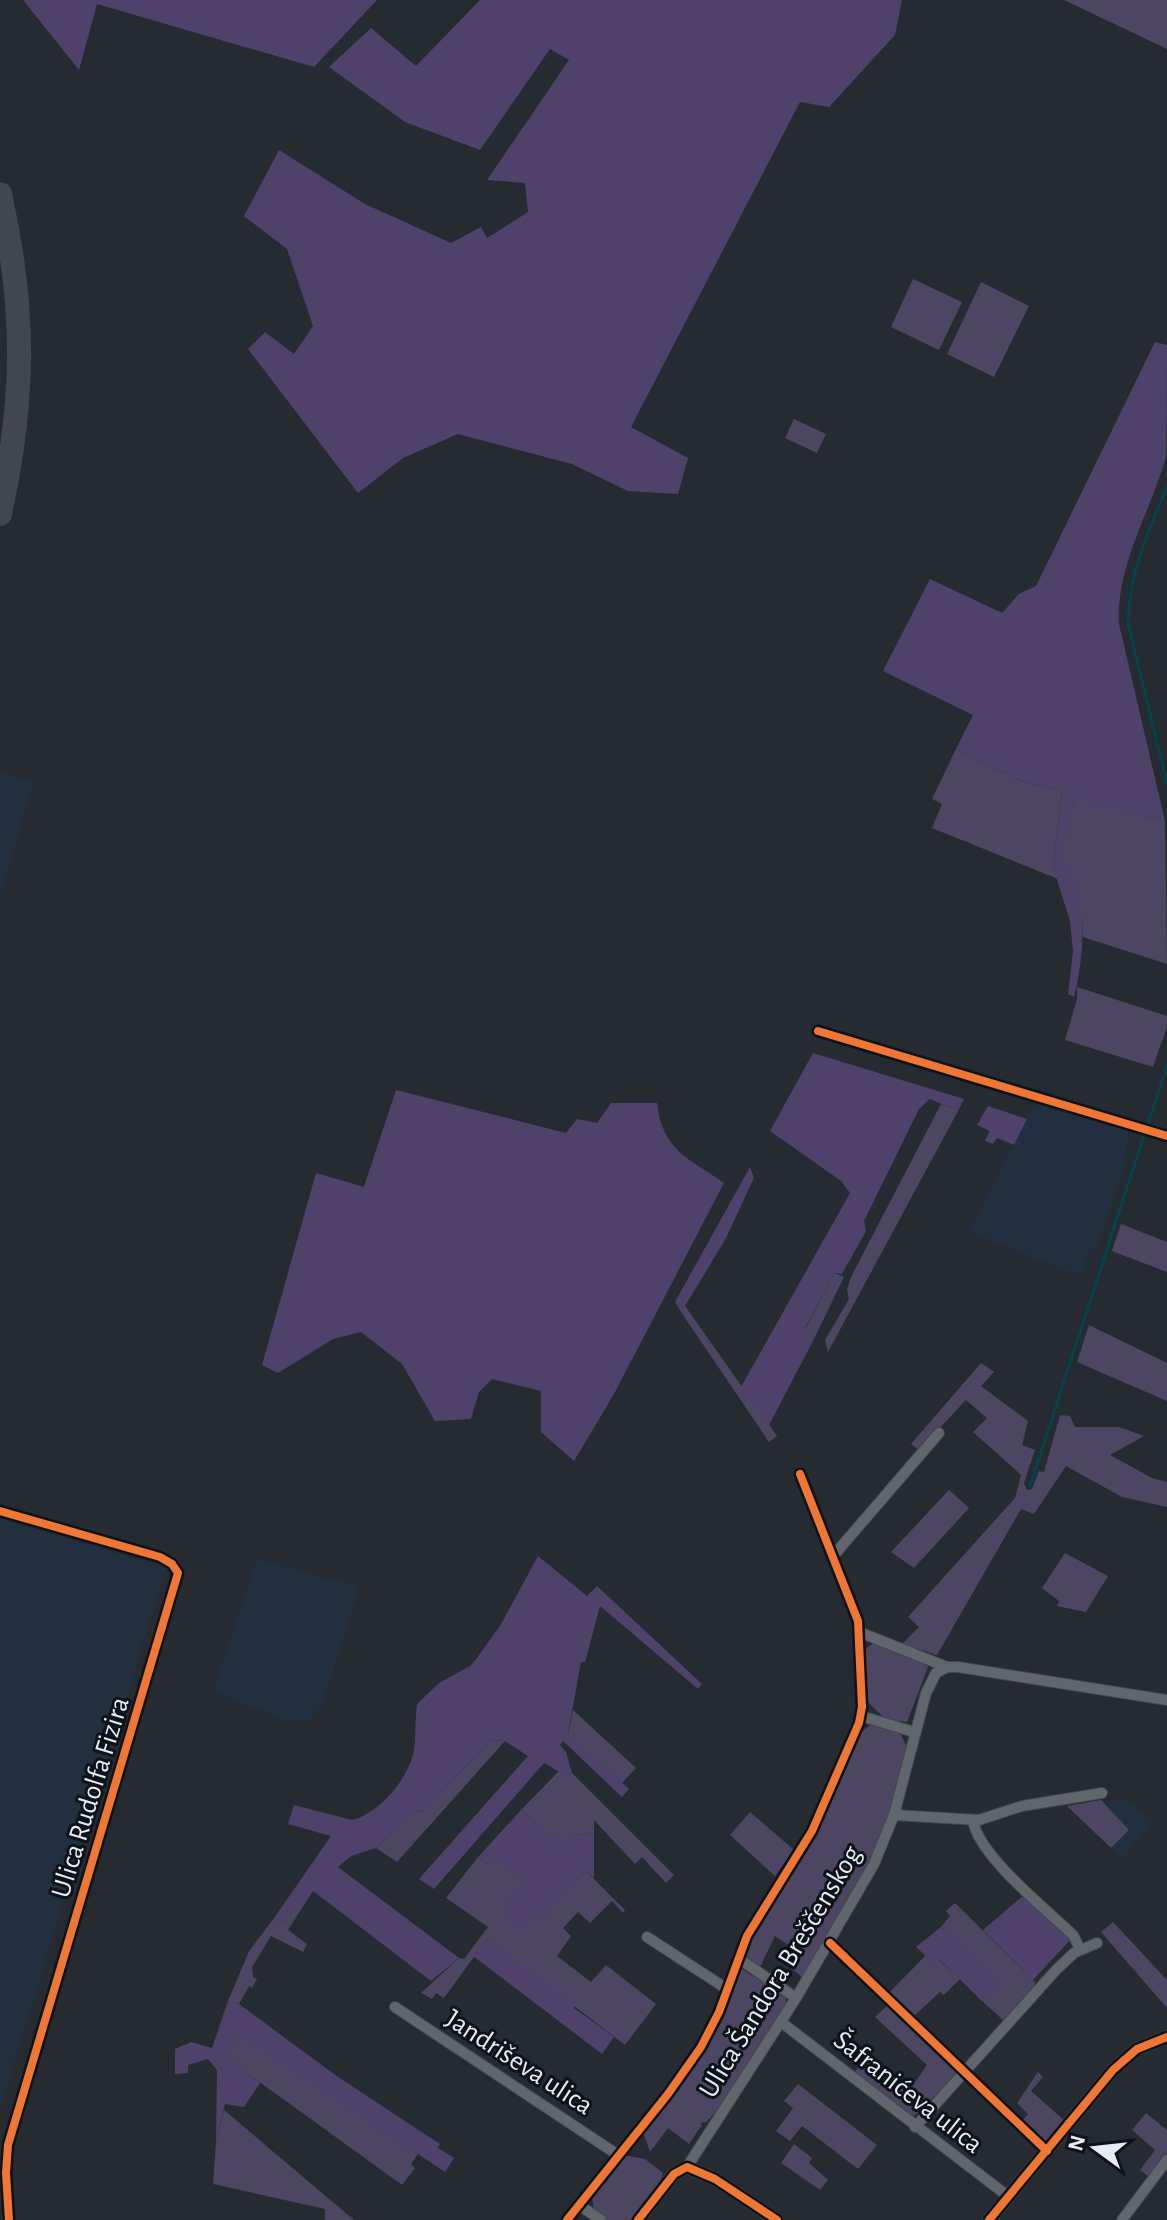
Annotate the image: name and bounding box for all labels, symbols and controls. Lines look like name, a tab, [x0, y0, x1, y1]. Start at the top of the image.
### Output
street label: Ulica Rudolfa Fizira	[47, 1694, 135, 1901]
street label: Ulica Šandora Breščenskog	[693, 1840, 867, 2103]
street label: Jandriševa ulica	[440, 2005, 598, 2121]
street label: Šafranićeva ulica	[828, 2024, 989, 2159]
north arrow	[1055, 2108, 1135, 2188]
text: N	[1064, 2133, 1089, 2153]

